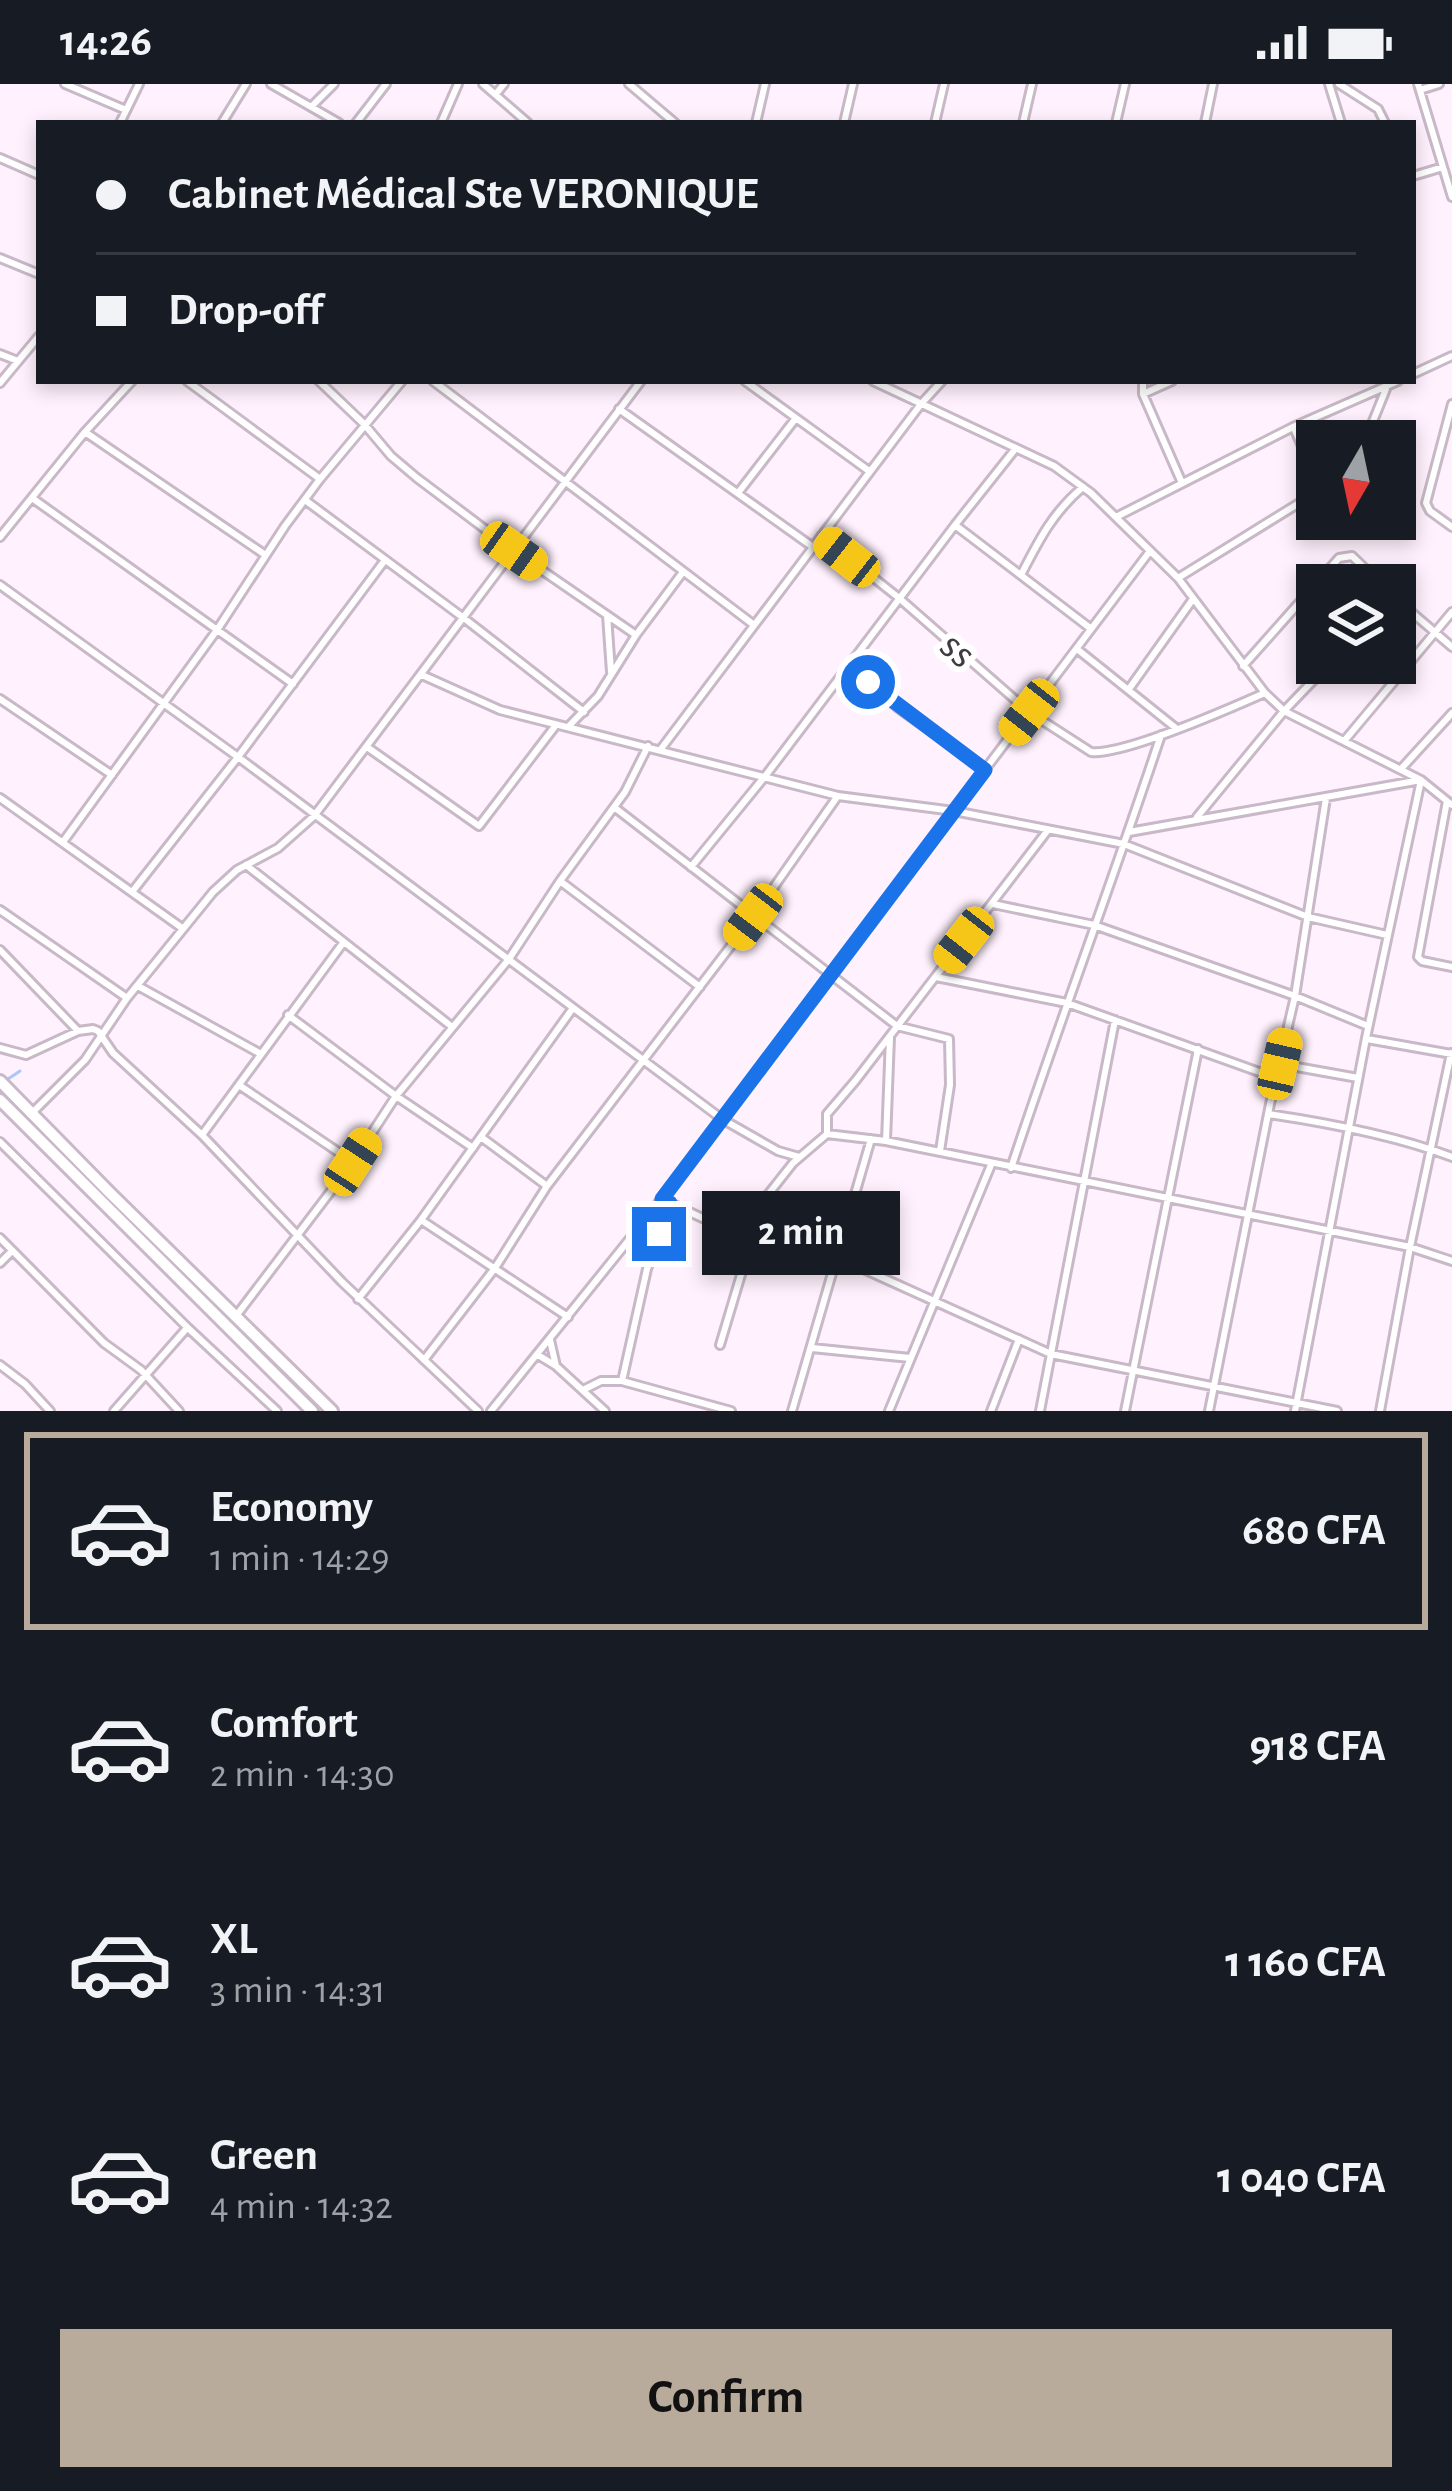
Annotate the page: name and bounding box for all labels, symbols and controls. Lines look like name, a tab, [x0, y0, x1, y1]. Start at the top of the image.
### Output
text: 14:26	[60, 19, 152, 64]
text: Cabinet Médical Ste VERONIQUE	[168, 172, 758, 217]
text: Drop-off	[168, 288, 323, 333]
north arrow	[1296, 420, 1416, 540]
map controls	[1296, 420, 1416, 684]
car	[474, 516, 554, 586]
car	[808, 521, 886, 593]
button: layers	[1296, 564, 1416, 684]
street label: ss	[932, 624, 984, 676]
route start	[841, 655, 895, 709]
car	[993, 673, 1065, 751]
car	[717, 877, 789, 957]
car	[928, 901, 1000, 979]
car	[1254, 1025, 1306, 1103]
car	[318, 1122, 388, 1202]
callout: 2 min	[701, 1192, 899, 1276]
route end	[632, 1207, 686, 1261]
text: 2 min	[758, 1213, 844, 1252]
icon: car	[66, 1477, 174, 1585]
text: Economy	[210, 1485, 373, 1530]
text: 680 CFA	[1242, 1508, 1386, 1553]
text: 1 min · 14:29	[210, 1539, 390, 1578]
icon: car	[66, 1693, 174, 1801]
text: Comfort	[210, 1701, 358, 1746]
text: 918 CFA	[1249, 1724, 1386, 1769]
text: 2 min · 14:30	[210, 1755, 395, 1794]
icon: car	[66, 1909, 174, 2017]
text: XL	[210, 1917, 258, 1962]
text: 1 160 CFA	[1225, 1940, 1386, 1985]
text: 3 min · 14:31	[210, 1971, 386, 2010]
icon: car	[66, 2125, 174, 2233]
text: Green	[210, 2133, 318, 2178]
text: 1 040 CFA	[1217, 2156, 1386, 2201]
text: 4 min · 14:32	[210, 2187, 393, 2226]
button: Confirm	[60, 2329, 1392, 2467]

